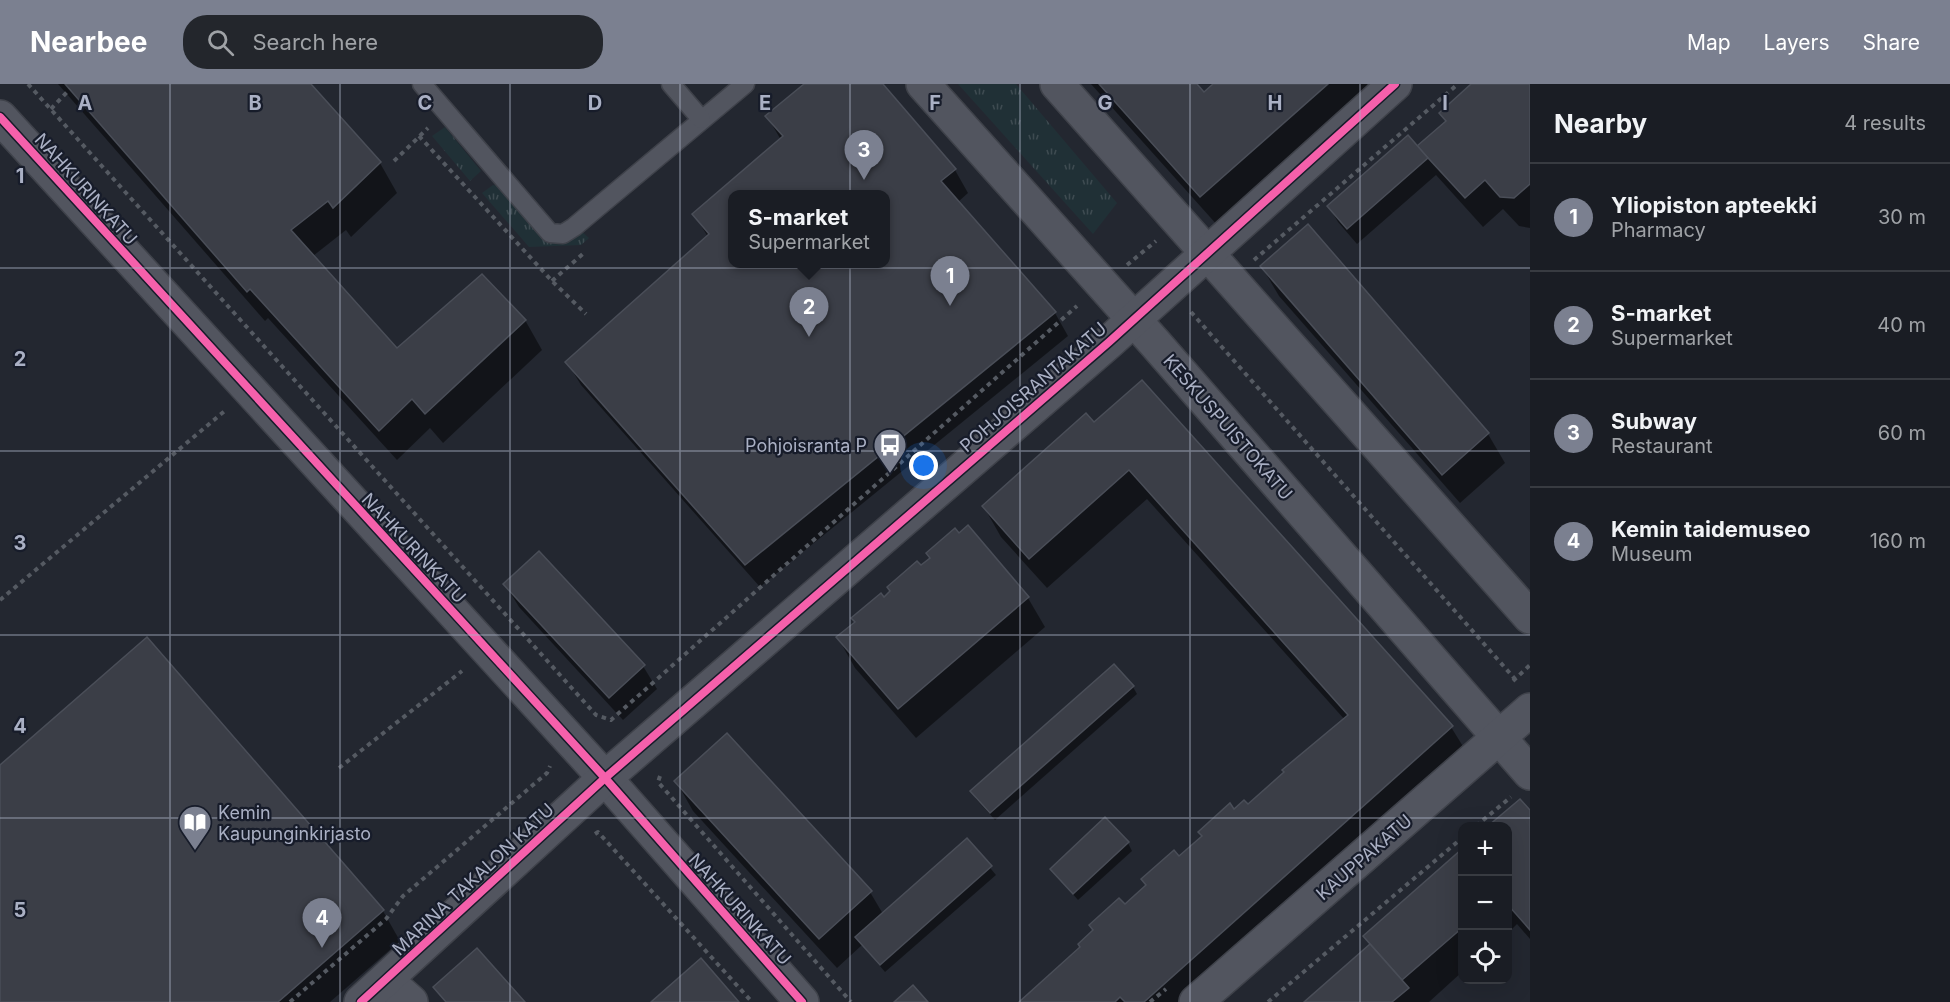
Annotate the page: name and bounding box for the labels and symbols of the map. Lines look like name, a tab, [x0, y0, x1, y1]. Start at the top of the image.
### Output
text: A	[78, 91, 93, 115]
text: B	[248, 91, 262, 115]
text: C	[418, 91, 432, 115]
text: D	[588, 91, 602, 115]
text: E	[759, 91, 771, 115]
text: F	[929, 91, 941, 115]
text: G	[1097, 91, 1113, 115]
text: H	[1268, 91, 1282, 115]
text: I	[1442, 91, 1448, 115]
street label: NAHKURINKATU	[30, 129, 142, 249]
pin: 3	[844, 130, 884, 180]
text: 1	[16, 164, 24, 188]
pin: 1	[930, 256, 970, 306]
pin: 2	[790, 288, 828, 337]
street label: POHJOISRANTAKATU	[955, 318, 1111, 456]
text: 2	[14, 347, 26, 371]
street label: KESKUSPUISTOKATU	[1159, 350, 1297, 504]
bus stop icon: Pohjoisranta P	[872, 427, 908, 474]
place label: Pohjoisranta P	[745, 435, 867, 456]
your location	[909, 451, 938, 480]
street label: NAHKURINKATU	[358, 489, 470, 607]
text: 3	[14, 531, 26, 555]
text: 4	[13, 714, 27, 738]
street label: MARINA TAKALON KATU	[388, 799, 558, 959]
place label: Kemin Kaupunginkirjasto	[218, 802, 371, 844]
library icon: Kemin Kaupunginkirjasto	[177, 804, 213, 851]
street label: KAUPPAKATU	[1312, 810, 1416, 904]
street label: NAHKURINKATU	[684, 849, 796, 969]
text: 5	[14, 898, 26, 922]
pin: 4	[302, 898, 342, 948]

